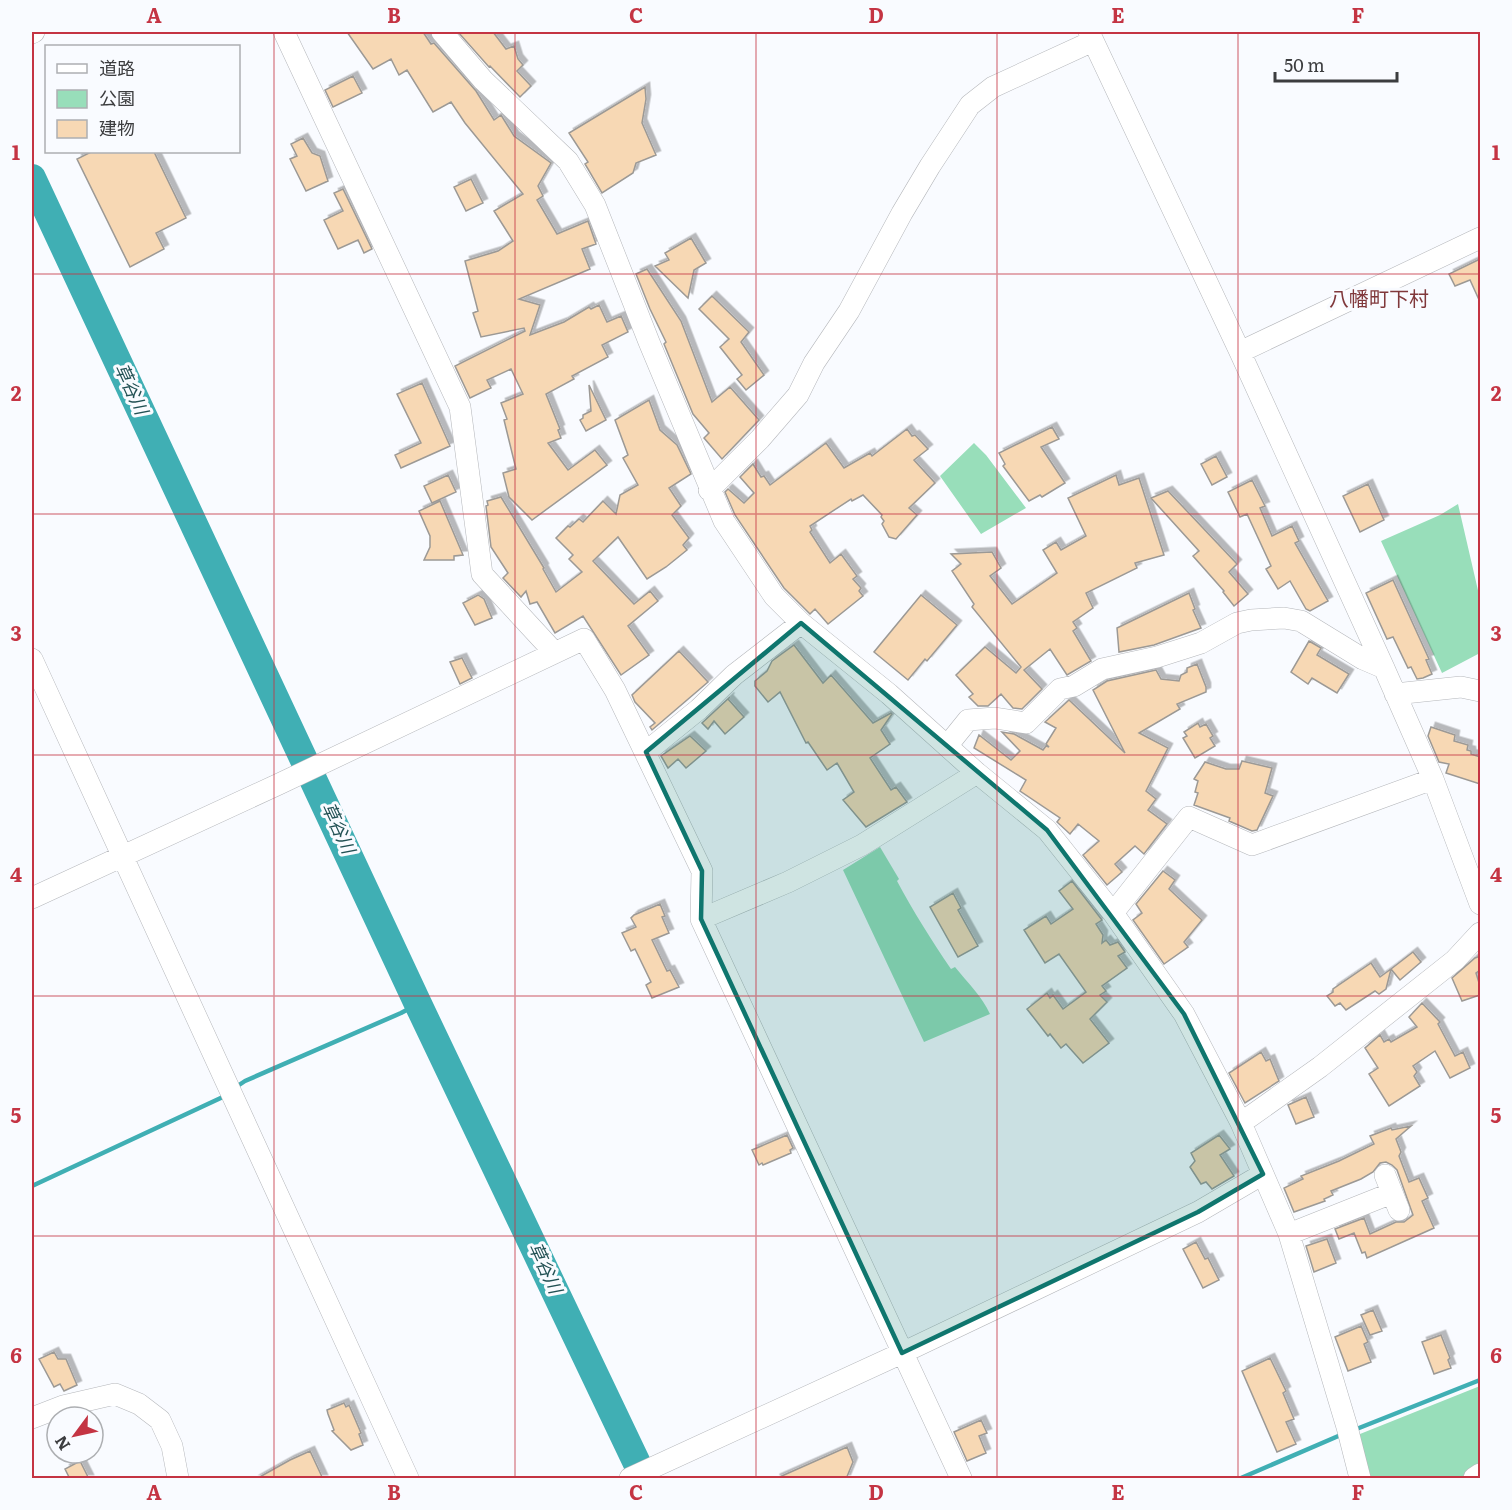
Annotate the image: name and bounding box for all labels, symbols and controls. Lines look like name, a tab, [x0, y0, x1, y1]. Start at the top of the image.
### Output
text: A	[146, 0, 162, 29]
text: B	[387, 0, 401, 29]
text: C	[629, 0, 643, 29]
text: D	[868, 0, 884, 29]
text: E	[1111, 0, 1125, 29]
text: F	[1352, 0, 1365, 29]
legend	[45, 45, 240, 153]
scale bar	[1275, 45, 1396, 83]
text: 50 m	[1284, 51, 1325, 78]
text: 道路	[99, 54, 135, 81]
text: 公園	[99, 84, 135, 111]
text: 建物	[99, 114, 135, 141]
text: 1	[12, 136, 20, 166]
text: 1	[1492, 136, 1500, 166]
district label: 八幡町下村	[1329, 282, 1429, 312]
water label: 草谷川	[109, 358, 157, 420]
text: 2	[11, 377, 22, 407]
text: 2	[1491, 377, 1502, 407]
text: 3	[10, 617, 22, 647]
text: 3	[1490, 617, 1502, 647]
water label: 草谷川	[316, 797, 364, 859]
text: 4	[10, 858, 22, 888]
text: 4	[1490, 858, 1502, 888]
text: 5	[11, 1099, 22, 1129]
text: 5	[1491, 1099, 1502, 1129]
water label: 草谷川	[523, 1237, 571, 1299]
text: 6	[10, 1339, 22, 1369]
text: 6	[1490, 1339, 1502, 1369]
north arrow	[45, 1405, 105, 1465]
text: N	[48, 1432, 75, 1456]
text: A	[146, 1476, 162, 1506]
text: B	[387, 1476, 401, 1506]
text: C	[629, 1476, 643, 1506]
text: D	[868, 1476, 884, 1506]
text: E	[1111, 1476, 1125, 1506]
text: F	[1352, 1476, 1365, 1506]

